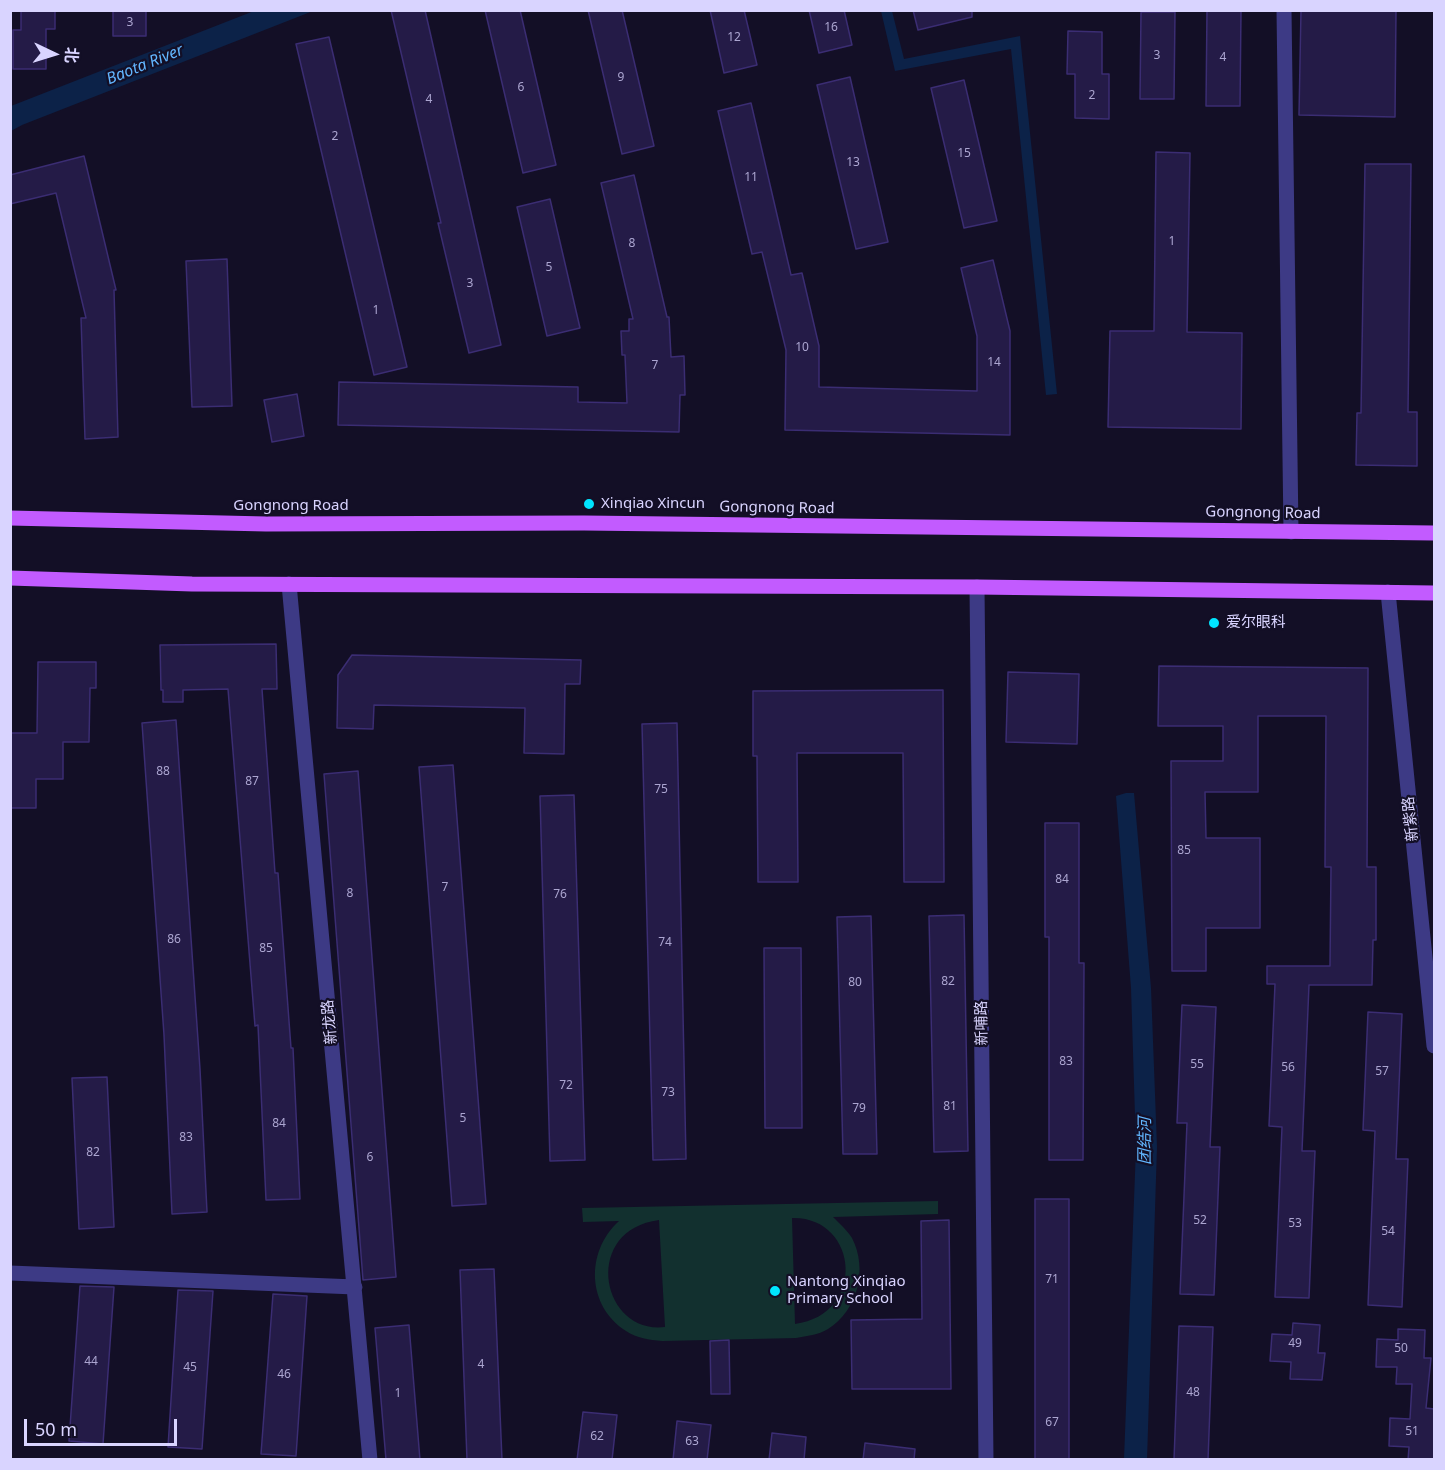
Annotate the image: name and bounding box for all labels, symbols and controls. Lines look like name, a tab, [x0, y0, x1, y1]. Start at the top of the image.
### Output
house number: 3	[127, 16, 133, 30]
house number: 16	[824, 21, 838, 35]
north arrow	[24, 24, 84, 84]
house number: 12	[727, 31, 741, 45]
water label: Baota River	[104, 41, 186, 89]
text: 北	[60, 46, 83, 64]
house number: 3	[1154, 49, 1160, 63]
house number: 4	[1220, 51, 1226, 65]
house number: 9	[618, 71, 624, 85]
house number: 6	[518, 81, 524, 95]
house number: 2	[1089, 89, 1095, 103]
house number: 4	[426, 93, 432, 107]
house number: 2	[332, 130, 338, 144]
house number: 15	[957, 147, 971, 161]
house number: 13	[846, 156, 860, 170]
house number: 11	[744, 171, 758, 185]
house number: 1	[1169, 235, 1175, 249]
house number: 8	[629, 237, 635, 251]
house number: 5	[546, 261, 552, 275]
house number: 3	[467, 277, 473, 291]
house number: 1	[373, 304, 379, 318]
house number: 10	[795, 341, 809, 355]
house number: 14	[987, 356, 1001, 370]
house number: 7	[652, 359, 658, 373]
place label: Xinqiao Xincun	[601, 495, 705, 513]
street label: Gongnong Road	[233, 497, 349, 515]
marker: Xinqiao Xincun	[582, 497, 596, 511]
street label: Gongnong Road	[719, 498, 835, 518]
street label: Gongnong Road	[1205, 503, 1321, 523]
place label: 爱尔眼科	[1226, 614, 1286, 632]
marker: 爱尔眼科	[1207, 616, 1221, 630]
house number: 88	[156, 765, 170, 779]
house number: 87	[245, 775, 259, 789]
house number: 75	[654, 783, 668, 797]
street label: 新紫路	[1400, 796, 1422, 842]
house number: 85	[1177, 844, 1191, 858]
house number: 84	[1055, 873, 1069, 887]
house number: 7	[442, 881, 448, 895]
house number: 8	[347, 887, 353, 901]
house number: 76	[553, 888, 567, 902]
house number: 86	[167, 933, 181, 947]
house number: 74	[658, 936, 672, 950]
house number: 85	[259, 942, 273, 956]
house number: 82	[941, 975, 955, 989]
house number: 80	[848, 976, 862, 990]
street label: 新龙路	[319, 999, 341, 1045]
street label: 新哺路	[973, 1000, 991, 1046]
house number: 83	[1059, 1055, 1073, 1069]
house number: 55	[1190, 1058, 1204, 1072]
house number: 56	[1281, 1061, 1295, 1075]
house number: 57	[1375, 1065, 1389, 1079]
house number: 72	[559, 1079, 573, 1093]
house number: 73	[661, 1086, 675, 1100]
house number: 81	[943, 1100, 957, 1114]
house number: 79	[852, 1102, 866, 1116]
house number: 5	[460, 1112, 466, 1126]
house number: 84	[272, 1117, 286, 1131]
water label: 团结河	[1135, 1117, 1155, 1165]
house number: 83	[179, 1131, 193, 1145]
house number: 82	[86, 1146, 100, 1160]
house number: 6	[367, 1151, 373, 1165]
house number: 52	[1193, 1214, 1207, 1228]
house number: 53	[1288, 1217, 1302, 1231]
house number: 54	[1381, 1225, 1395, 1239]
place label: Nantong Xinqiao Primary School	[787, 1273, 905, 1308]
house number: 71	[1045, 1273, 1059, 1287]
marker: Nantong Xinqiao Primary School	[768, 1284, 782, 1298]
house number: 49	[1288, 1337, 1302, 1351]
house number: 50	[1394, 1342, 1408, 1356]
house number: 44	[84, 1355, 98, 1369]
house number: 4	[478, 1358, 484, 1372]
house number: 45	[183, 1361, 197, 1375]
house number: 46	[277, 1368, 291, 1382]
house number: 48	[1186, 1386, 1200, 1400]
house number: 1	[395, 1387, 401, 1401]
scale bar	[27, 1407, 180, 1445]
house number: 67	[1045, 1416, 1059, 1430]
text: 50 m	[35, 1417, 77, 1441]
house number: 51	[1405, 1425, 1419, 1439]
house number: 62	[590, 1430, 604, 1444]
house number: 63	[685, 1435, 699, 1449]

